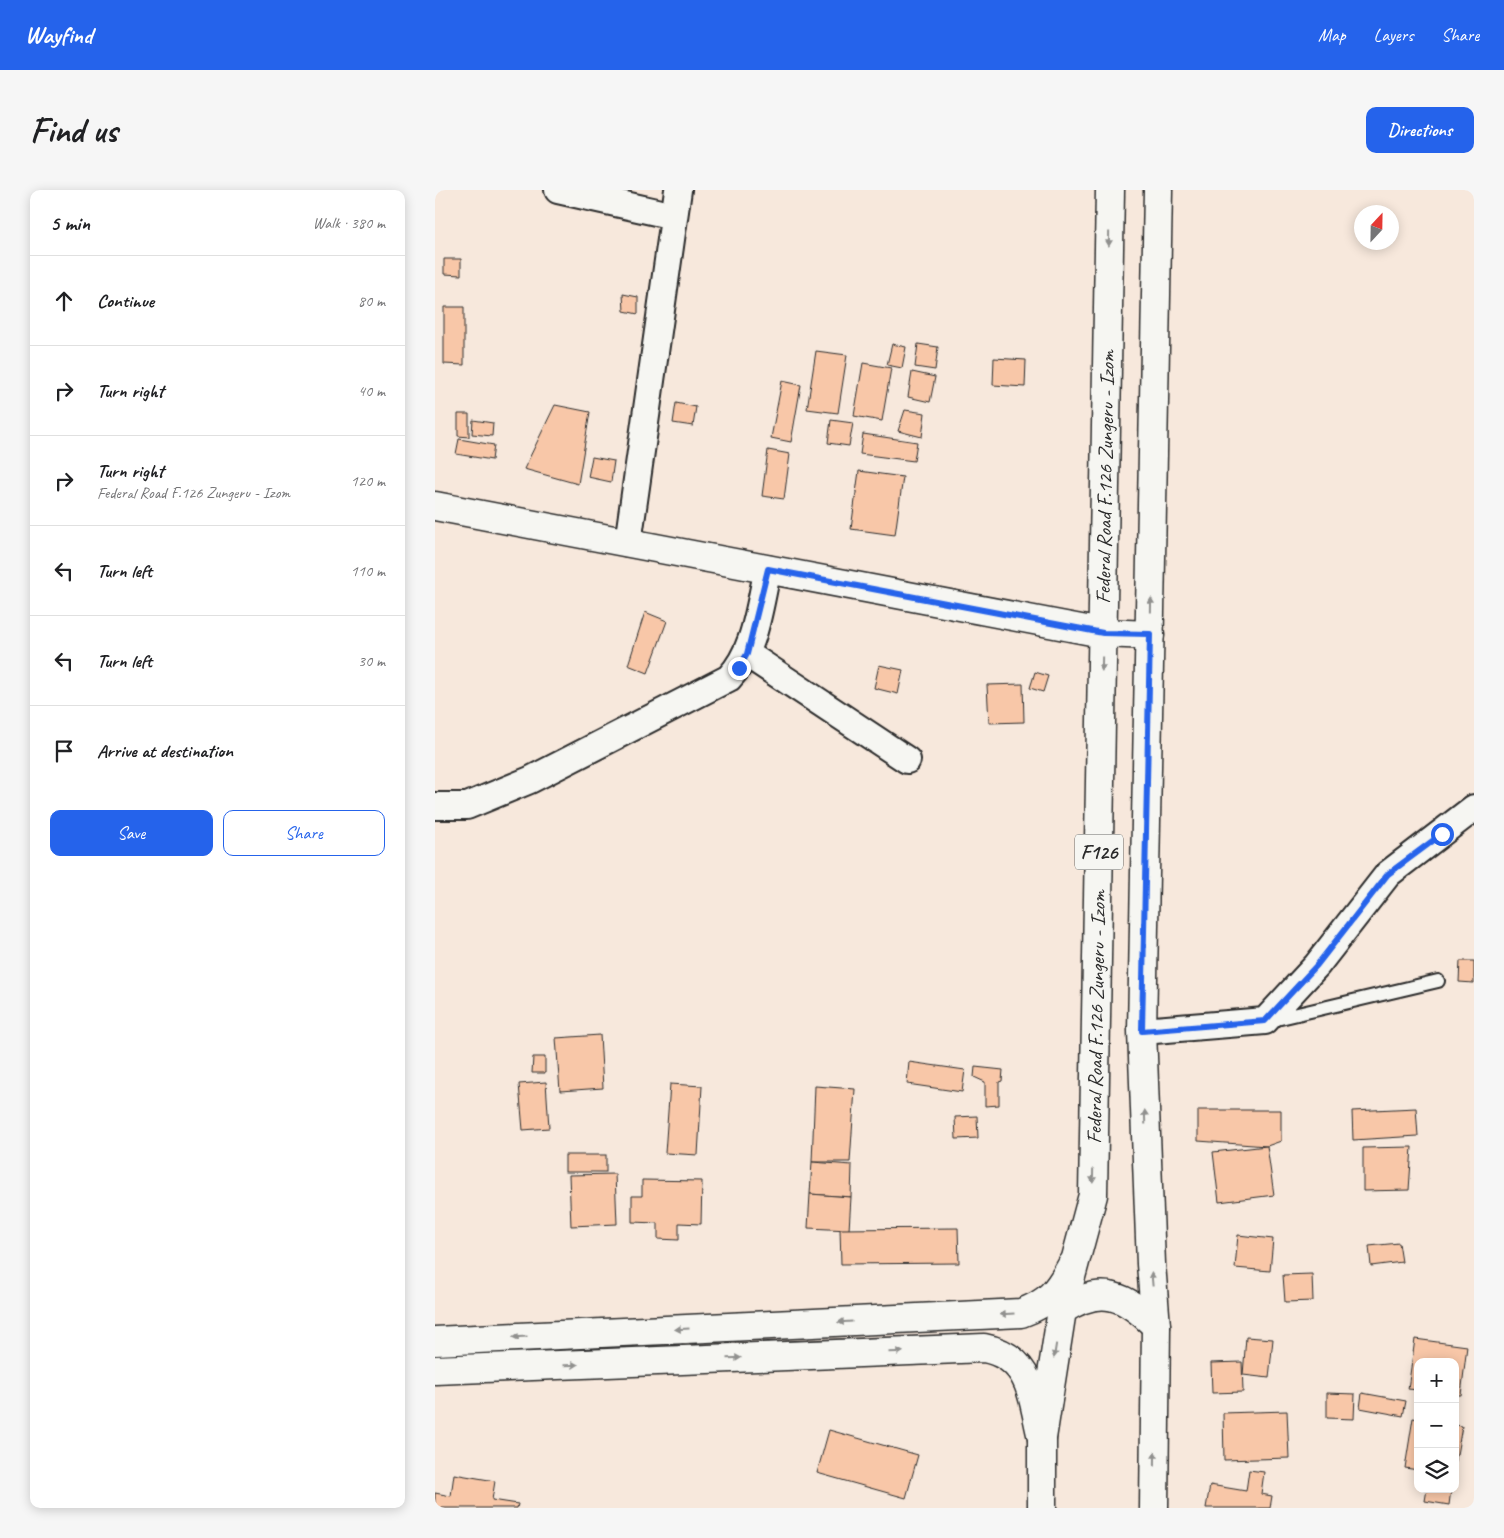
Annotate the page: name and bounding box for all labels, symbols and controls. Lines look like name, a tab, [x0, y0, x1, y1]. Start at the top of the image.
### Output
text: Wayfind	[25, 20, 92, 50]
text: Map	[1318, 24, 1346, 46]
text: Layers	[1374, 24, 1413, 46]
text: Share	[1441, 24, 1479, 46]
button: Directions	[1366, 107, 1474, 153]
text: Find us	[30, 108, 117, 153]
north arrow	[1354, 205, 1399, 250]
text: 5 min	[50, 210, 90, 236]
text: Walk · 380 m	[313, 213, 385, 233]
one-way arrow	[1105, 231, 1113, 247]
icon: ahead	[50, 287, 78, 315]
text: Continue	[97, 289, 154, 313]
text: 80 m	[358, 291, 385, 311]
street label: Federal Road F.126 Zungeru - Izom	[1090, 349, 1120, 604]
icon: right	[50, 377, 78, 405]
text: Turn right	[97, 379, 164, 403]
text: 40 m	[358, 381, 385, 401]
text: Turn right	[97, 459, 164, 483]
icon: right	[50, 467, 78, 495]
text: 120 m	[351, 471, 385, 491]
text: Federal Road F.126 Zungeru - Izom	[97, 483, 290, 503]
icon: left	[50, 557, 78, 585]
text: Turn left	[97, 559, 152, 583]
text: 110 m	[351, 561, 385, 581]
one-way arrow	[1147, 597, 1155, 613]
icon: left	[50, 647, 78, 675]
text: Turn left	[97, 649, 152, 673]
text: 30 m	[358, 651, 385, 671]
one-way arrow	[1098, 656, 1106, 672]
route end	[728, 657, 751, 680]
icon: arrive	[50, 737, 78, 765]
text: Arrive at destination	[97, 739, 233, 763]
button: Save	[50, 810, 213, 856]
button: Share	[223, 810, 385, 856]
route start	[1431, 823, 1454, 846]
road number: F126	[1075, 834, 1123, 870]
street label: Federal Road F.126 Zungeru - Izom	[1081, 889, 1111, 1144]
one-way arrow	[1141, 1109, 1149, 1125]
one-way arrow	[1089, 1168, 1097, 1184]
one-way arrow	[1148, 1271, 1156, 1287]
one-way arrow	[999, 1310, 1015, 1318]
one-way arrow	[836, 1318, 852, 1326]
one-way arrow	[674, 1326, 690, 1334]
one-way arrow	[512, 1334, 528, 1342]
one-way arrow	[1051, 1344, 1059, 1360]
one-way arrow	[888, 1348, 904, 1356]
one-way arrow	[726, 1354, 742, 1362]
map controls	[1414, 1358, 1459, 1493]
button: +	[1414, 1358, 1459, 1403]
one-way arrow	[563, 1360, 579, 1368]
button: −	[1414, 1403, 1459, 1448]
button: layers	[1414, 1448, 1459, 1493]
one-way arrow	[1151, 1451, 1159, 1467]

